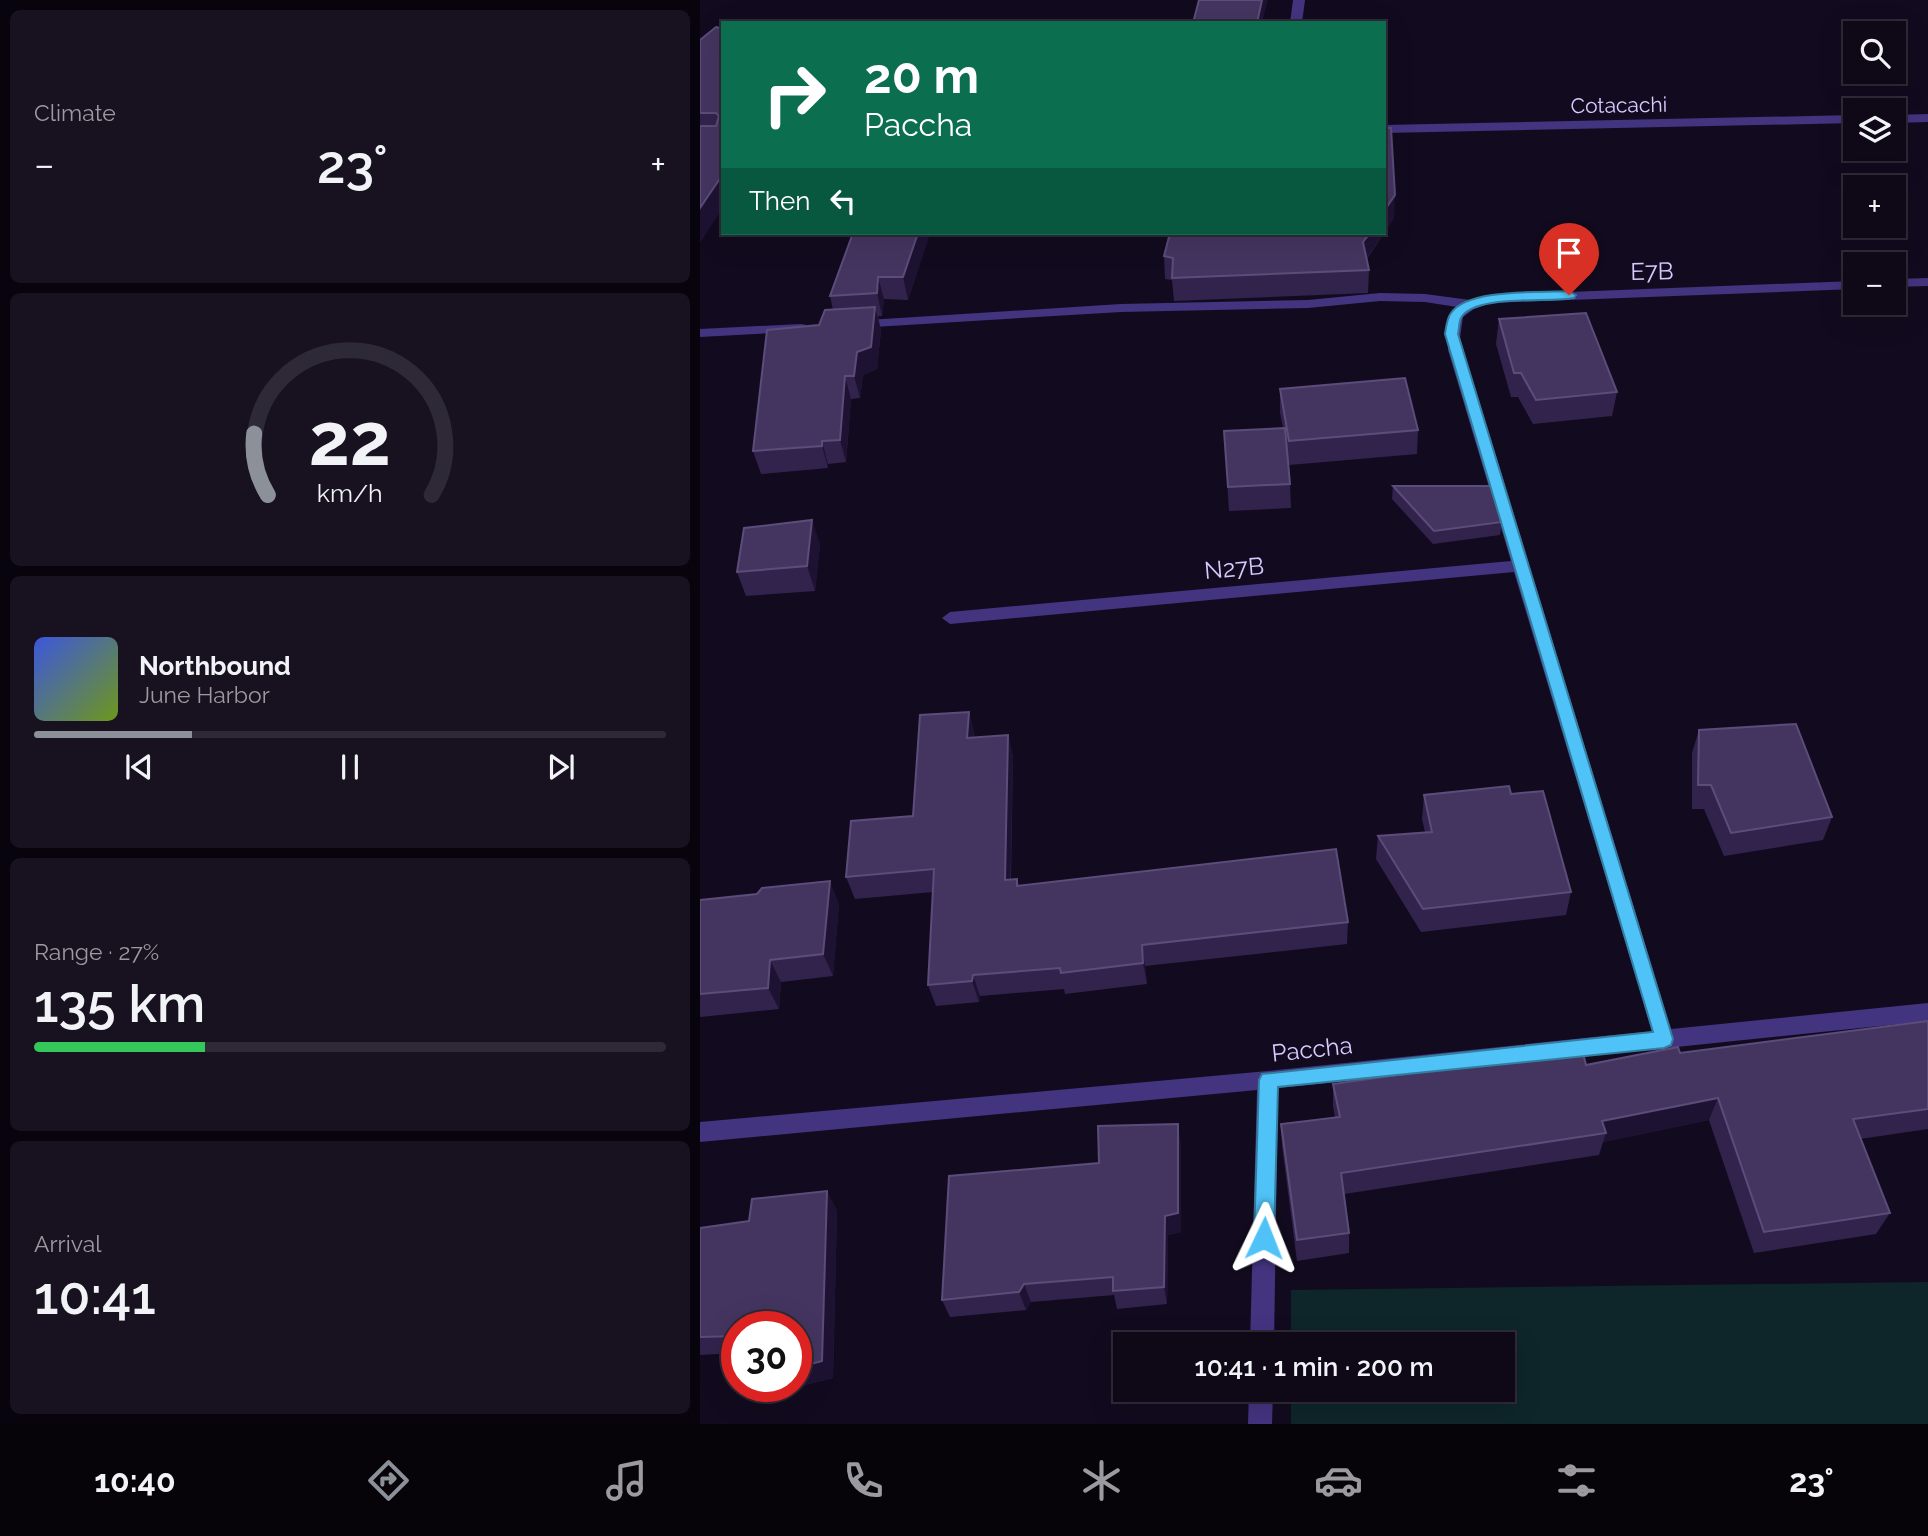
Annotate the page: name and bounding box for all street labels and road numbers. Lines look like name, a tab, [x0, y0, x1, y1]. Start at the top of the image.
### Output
street label: Cotacachi	[1571, 92, 1667, 118]
street label: E7B	[1630, 256, 1674, 286]
street label: N27B	[1203, 551, 1265, 585]
street label: Paccha	[1270, 1030, 1354, 1068]

